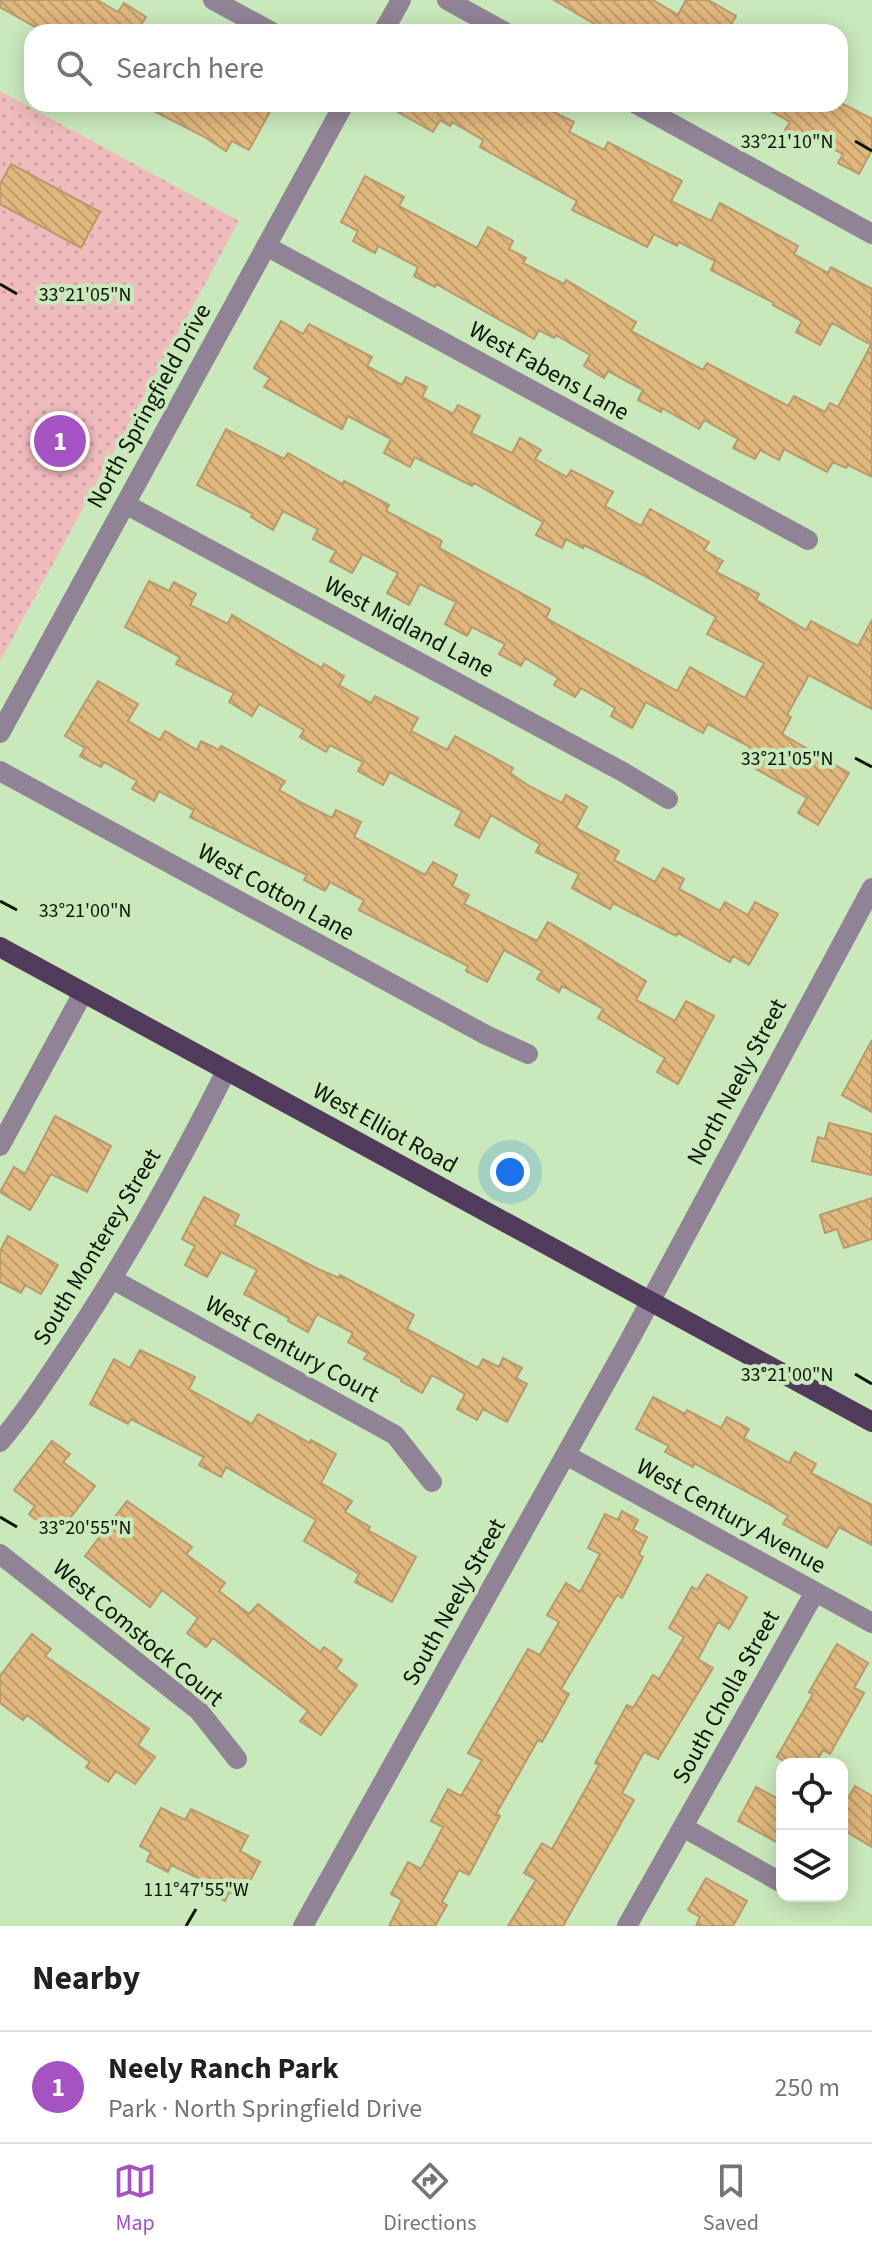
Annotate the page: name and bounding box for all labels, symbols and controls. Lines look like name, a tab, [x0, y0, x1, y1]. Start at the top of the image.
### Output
search box	[24, 24, 848, 112]
icon: search	[52, 46, 96, 90]
text: Search here	[116, 47, 264, 90]
text: 33°21'10"N	[741, 128, 833, 156]
text: 33°21'05"N	[39, 281, 131, 309]
street label: North Springfield Drive	[78, 297, 220, 515]
street label: West Fabens Lane	[463, 312, 635, 430]
pin: 1	[34, 411, 86, 471]
street label: West Midland Lane	[318, 567, 500, 687]
text: 33°21'05"N	[741, 745, 833, 773]
street label: West Cotton Lane	[191, 834, 361, 950]
text: 33°21'00"N	[39, 897, 131, 925]
street label: North Neely Street	[678, 992, 796, 1172]
street label: West Elliot Road	[306, 1074, 464, 1182]
street label: South Monterey Street	[24, 1142, 170, 1352]
your location	[490, 1152, 530, 1192]
street label: West Century Court	[199, 1287, 385, 1411]
text: 33°21'00"N	[741, 1361, 833, 1389]
street label: West Century Avenue	[630, 1449, 832, 1583]
street label: South Neely Street	[393, 1512, 515, 1692]
text: 33°20'55"N	[39, 1514, 131, 1542]
street label: West Comstock Court	[45, 1551, 231, 1715]
street label: South Cholla Street	[664, 1604, 788, 1790]
map controls	[776, 1758, 848, 1902]
button: locate	[776, 1758, 848, 1830]
button: layers	[776, 1830, 848, 1902]
text: 111°47'55"W	[143, 1876, 249, 1904]
text: Nearby	[32, 1954, 140, 2003]
text: Neely Ranch Park	[108, 2047, 339, 2090]
text: 1	[51, 2069, 65, 2106]
text: 250 m	[774, 2069, 840, 2106]
text: Park · North Springfield Drive	[108, 2090, 422, 2127]
tab: Map	[113, 2159, 157, 2239]
tab: Directions	[383, 2159, 476, 2239]
tab: Saved	[703, 2159, 759, 2239]

